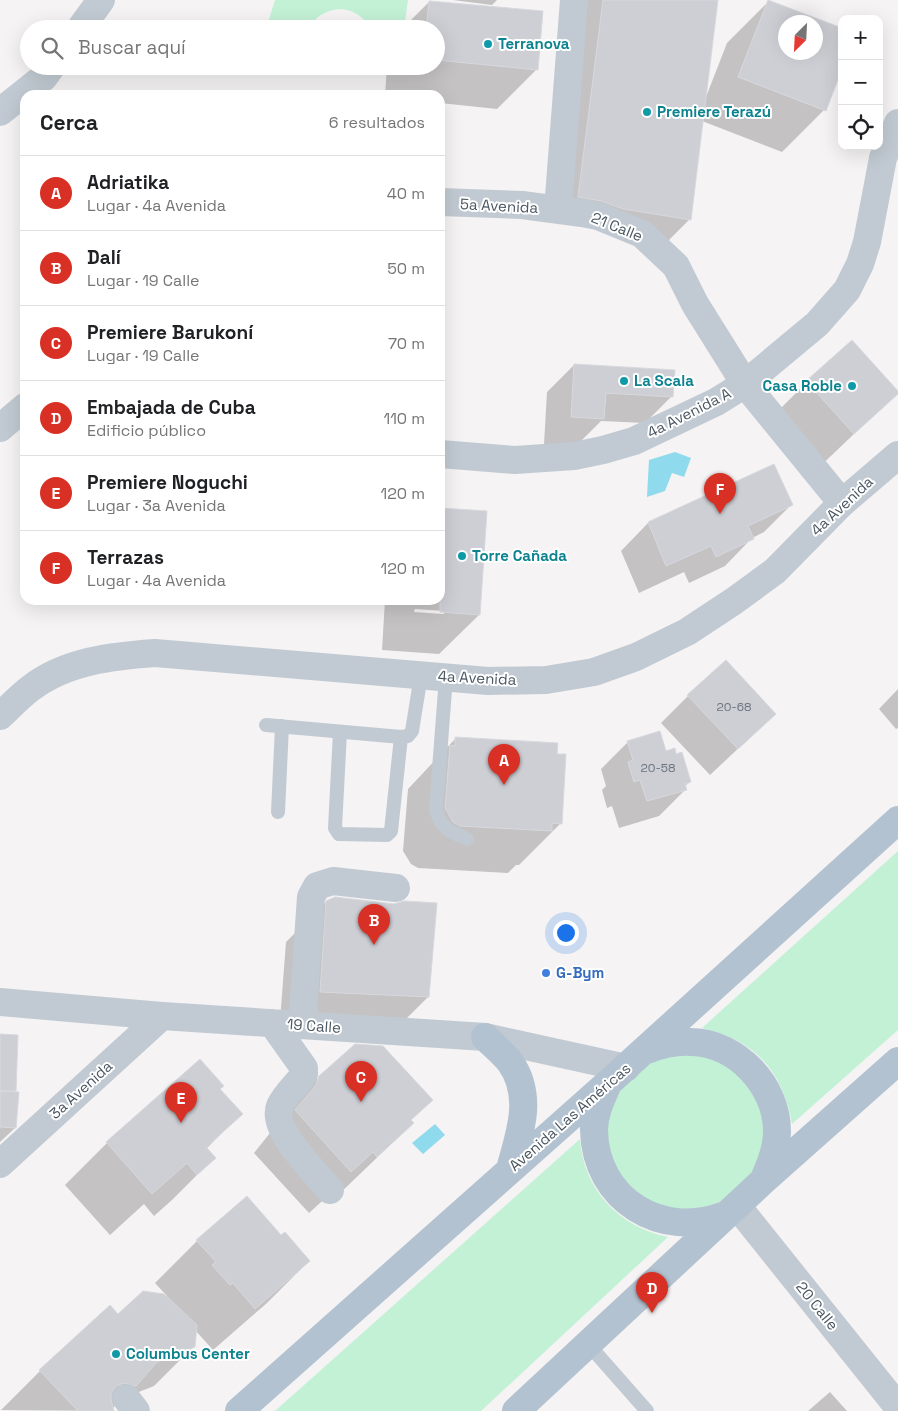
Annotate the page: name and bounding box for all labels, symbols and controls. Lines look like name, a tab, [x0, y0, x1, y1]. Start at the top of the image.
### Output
north arrow	[778, 15, 823, 60]
map controls	[838, 15, 883, 150]
button: +	[838, 15, 883, 60]
search box	[20, 20, 445, 75]
icon: search	[38, 34, 66, 62]
place label: Terranova	[498, 34, 570, 53]
text: Buscar aquí	[78, 35, 186, 60]
marker: Terranova	[482, 38, 494, 50]
button: −	[838, 60, 883, 105]
place label: Premiere Terazú	[657, 102, 771, 121]
button: locate	[838, 105, 883, 150]
marker: Premiere Terazú	[641, 106, 653, 118]
text: Cerca	[40, 109, 98, 136]
text: 6 resultados	[329, 112, 425, 133]
text: Adriatika	[87, 170, 169, 195]
text: A	[51, 183, 61, 204]
text: 40 m	[387, 183, 425, 204]
street label: 5a Avenida	[459, 194, 539, 217]
text: Lugar · 4a Avenida	[87, 195, 226, 216]
street label: 21 Calle	[589, 208, 646, 245]
text: Dalí	[87, 245, 121, 270]
text: B	[51, 258, 61, 279]
text: 50 m	[387, 258, 425, 279]
text: Lugar · 19 Calle	[87, 270, 200, 291]
text: Premiere Barukoní	[87, 320, 253, 345]
text: C	[51, 333, 61, 354]
text: 70 m	[388, 333, 425, 354]
text: Lugar · 19 Calle	[87, 345, 200, 366]
place label: La Scala	[634, 371, 694, 390]
marker: La Scala	[618, 375, 630, 387]
place label: Casa Roble	[763, 376, 842, 395]
marker: Casa Roble	[846, 380, 858, 392]
street label: 4a Avenida A	[644, 383, 734, 442]
text: Embajada de Cuba	[87, 395, 256, 420]
text: D	[51, 408, 61, 429]
text: 110 m	[383, 408, 425, 429]
text: Edificio público	[87, 420, 206, 441]
text: Premiere Noguchi	[87, 470, 248, 495]
street label: 4a Avenida	[806, 472, 877, 539]
pin: F	[704, 473, 736, 514]
text: E	[52, 483, 60, 504]
text: 120 m	[381, 483, 425, 504]
text: Lugar · 3a Avenida	[87, 495, 226, 516]
text: Terrazas	[87, 545, 164, 570]
place label: Torre Cañada	[472, 546, 567, 565]
marker: Torre Cañada	[456, 550, 468, 562]
text: F	[52, 558, 60, 579]
text: 120 m	[381, 558, 425, 579]
text: Lugar · 4a Avenida	[87, 570, 226, 591]
street label: 4a Avenida	[437, 666, 517, 689]
house number: 20-68	[716, 699, 752, 715]
pin: A	[488, 744, 520, 785]
house number: 20-58	[640, 760, 676, 776]
pin: B	[358, 904, 390, 945]
your location	[553, 920, 579, 946]
place label: G-Bym	[556, 963, 604, 982]
marker: G-Bym	[540, 967, 552, 979]
street label: 19 Calle	[287, 1014, 342, 1037]
street label: 3a Avenida	[45, 1056, 116, 1123]
street label: Avenida Las Américas	[505, 1058, 635, 1175]
pin: C	[345, 1061, 377, 1102]
pin: E	[165, 1082, 197, 1123]
pin: D	[636, 1272, 668, 1313]
street label: 20 Calle	[792, 1278, 843, 1334]
place label: Columbus Center	[126, 1344, 250, 1363]
marker: Columbus Center	[110, 1348, 122, 1360]

